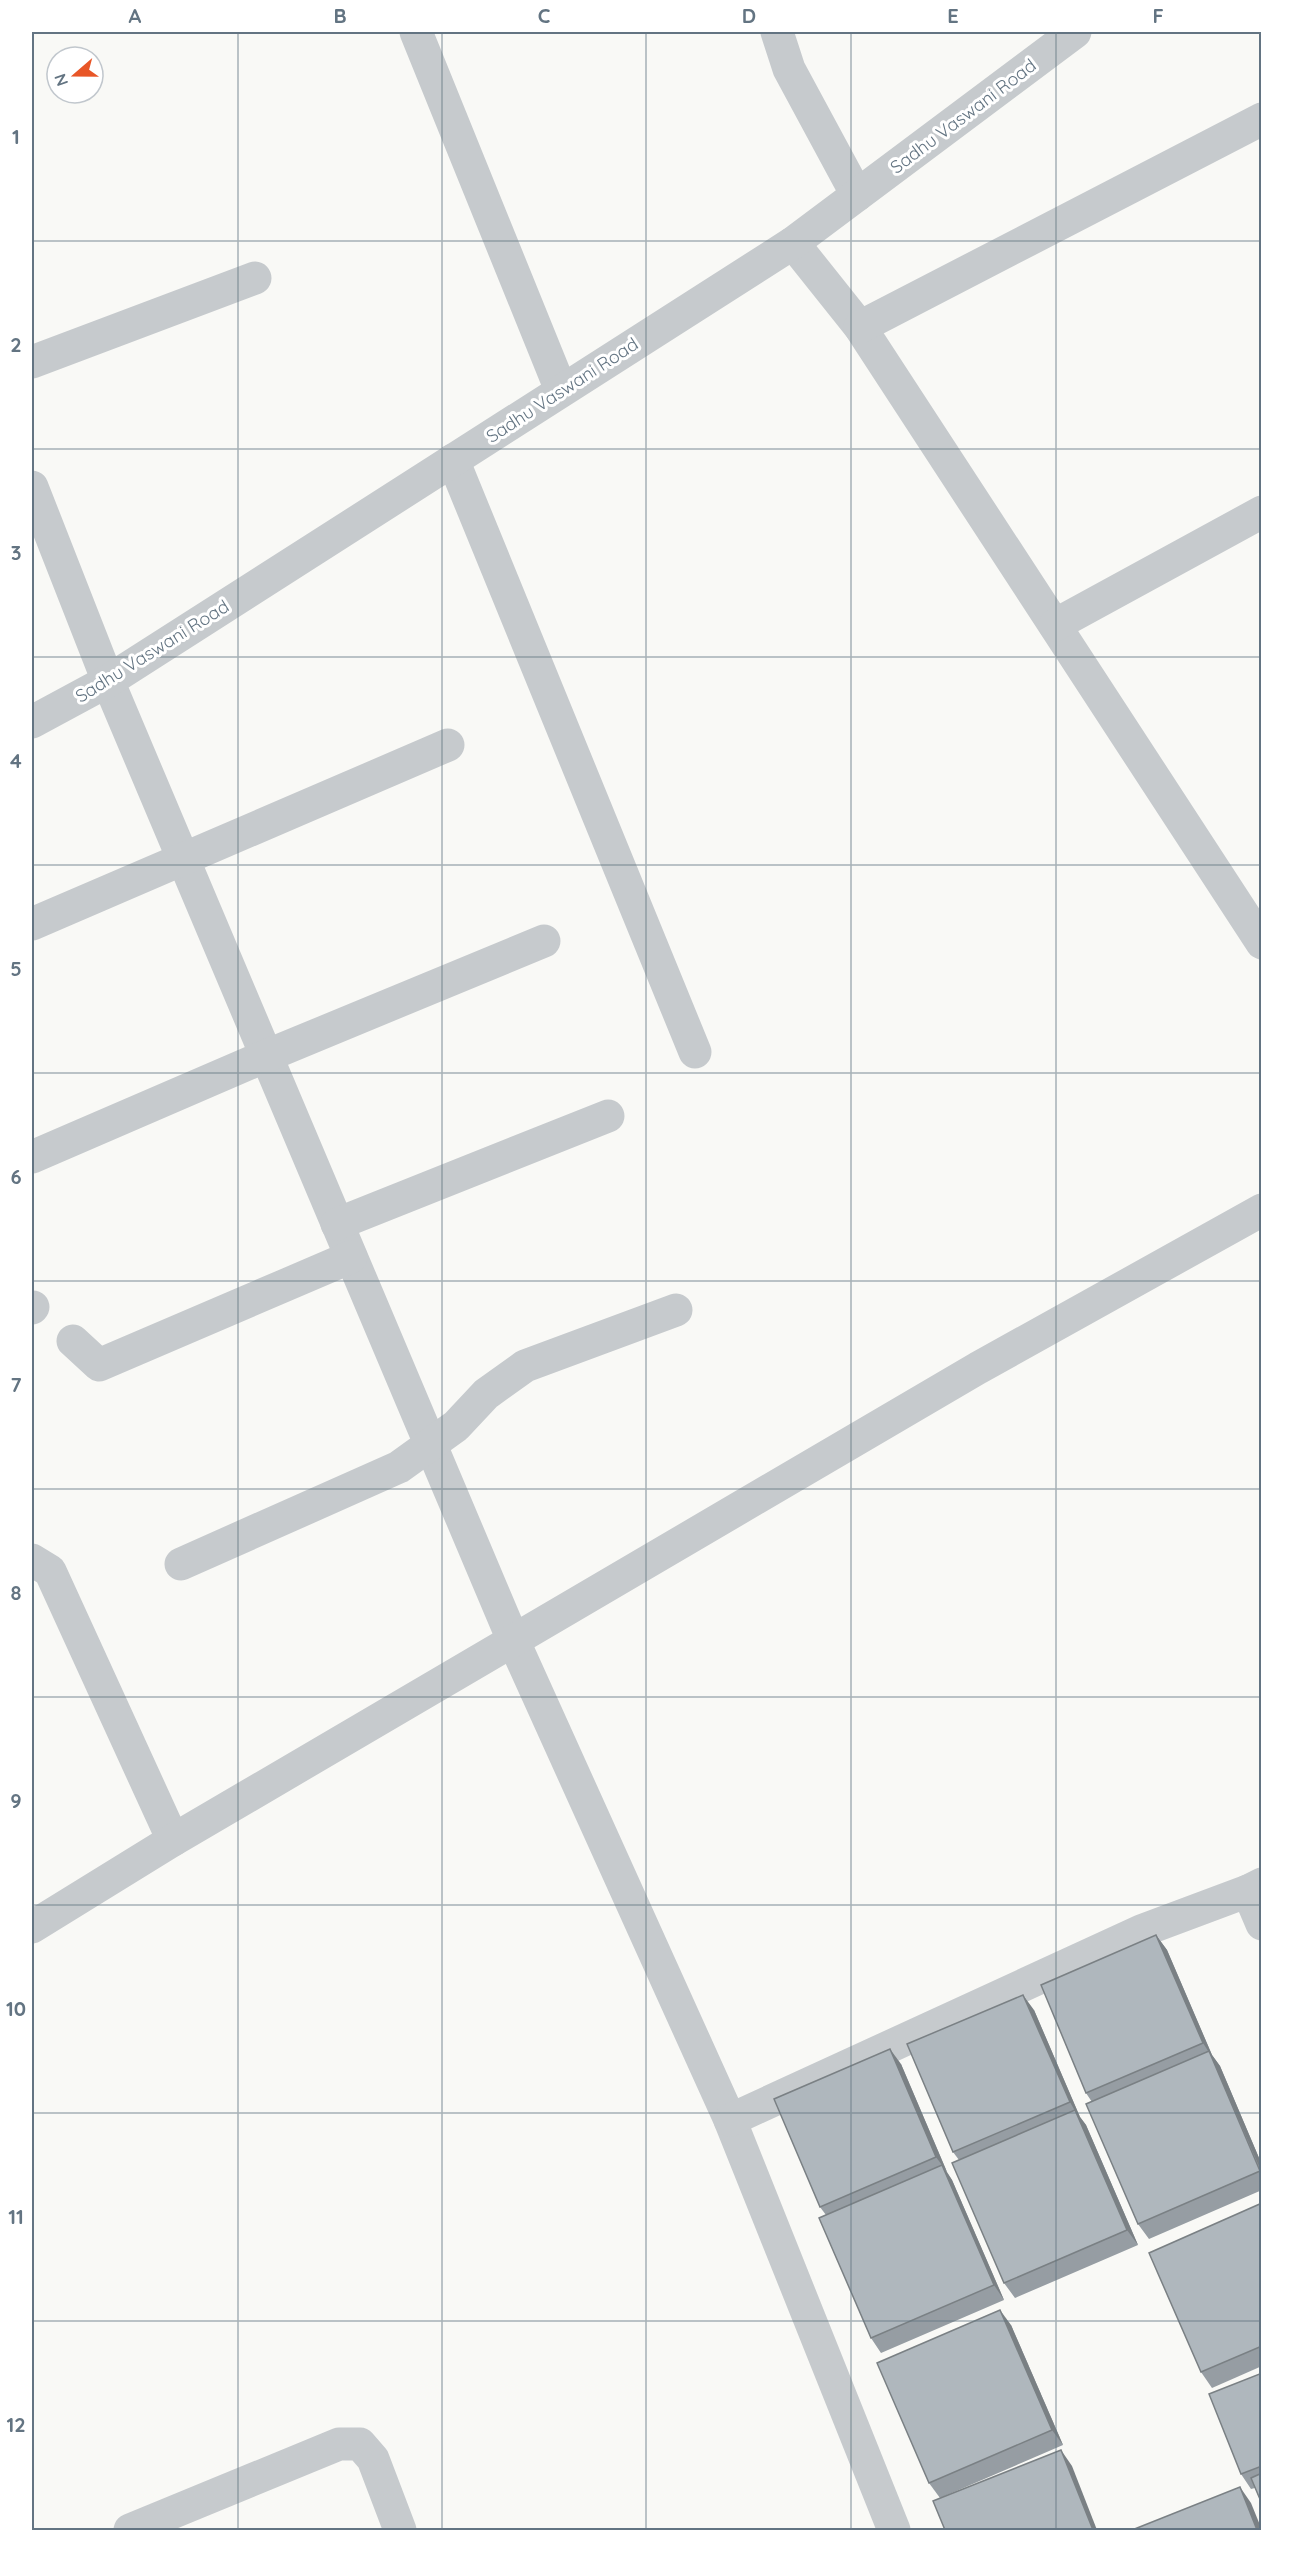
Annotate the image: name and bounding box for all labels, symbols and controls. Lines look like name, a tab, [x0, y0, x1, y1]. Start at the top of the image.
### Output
text: A	[129, 3, 142, 28]
text: B	[333, 3, 347, 28]
text: C	[538, 3, 551, 28]
text: D	[742, 3, 756, 28]
text: E	[947, 3, 959, 28]
text: F	[1152, 3, 1164, 28]
north arrow	[45, 45, 105, 105]
street label: Sadhu Vaswani Road	[885, 54, 1041, 178]
text: N	[49, 71, 72, 89]
text: 1	[12, 124, 20, 149]
text: 2	[10, 332, 22, 357]
street label: Sadhu Vaswani Road	[482, 332, 642, 448]
text: 3	[11, 540, 21, 565]
street label: Sadhu Vaswani Road	[71, 594, 233, 708]
text: 4	[10, 748, 22, 773]
text: 5	[10, 956, 22, 981]
text: 6	[10, 1164, 22, 1189]
text: 7	[11, 1372, 22, 1397]
text: 8	[11, 1580, 22, 1605]
text: 9	[10, 1788, 22, 1813]
text: 10	[6, 1996, 26, 2021]
text: 11	[8, 2204, 24, 2229]
text: 12	[6, 2412, 26, 2437]

